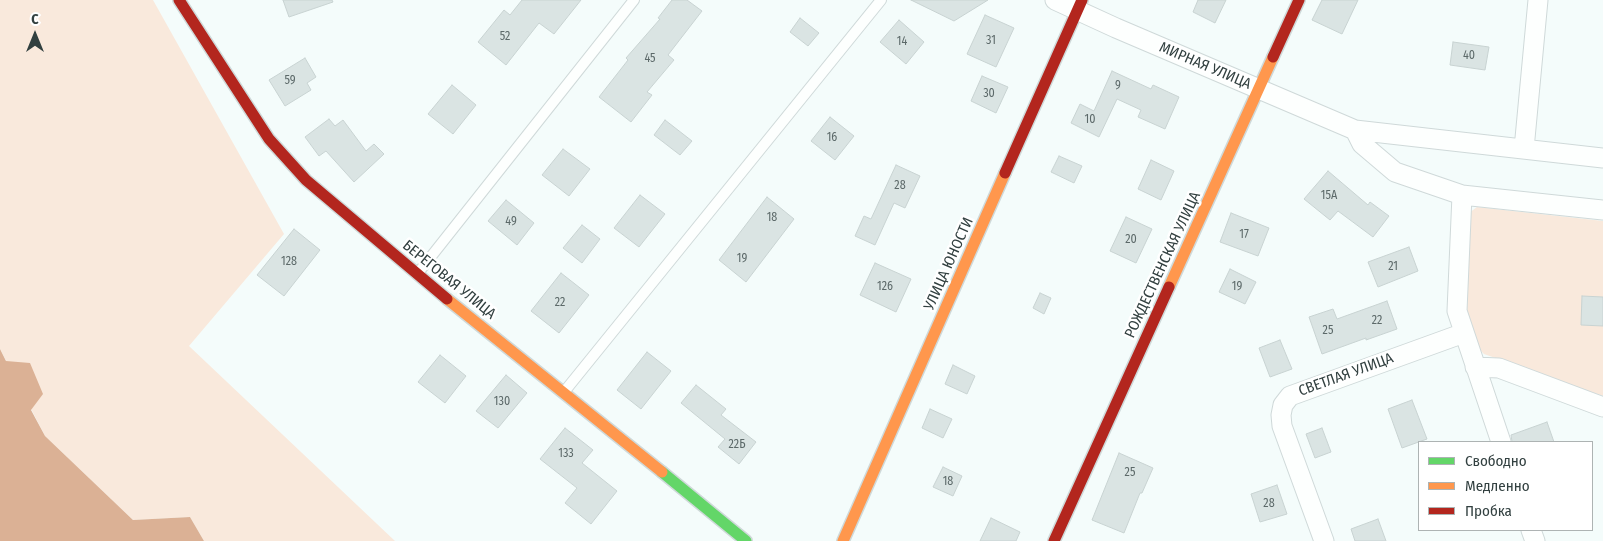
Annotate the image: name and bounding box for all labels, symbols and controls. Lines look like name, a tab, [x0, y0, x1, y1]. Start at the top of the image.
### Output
north arrow	[10, 10, 60, 60]
text: С	[31, 11, 39, 28]
house number: 52	[500, 30, 510, 44]
house number: 31	[986, 34, 996, 48]
house number: 14	[897, 35, 907, 49]
street label: МИРНАЯ УЛИЦА	[1156, 39, 1254, 93]
house number: 40	[1463, 49, 1475, 63]
house number: 45	[644, 52, 656, 66]
house number: 59	[284, 74, 296, 88]
house number: 9	[1115, 79, 1121, 93]
house number: 30	[983, 87, 995, 101]
house number: 10	[1085, 113, 1095, 127]
house number: 16	[827, 131, 837, 145]
house number: 28	[894, 179, 906, 193]
street label: РОЖДЕСТВЕНСКАЯ УЛИЦА	[1121, 189, 1205, 341]
house number: 15А	[1321, 189, 1337, 203]
house number: 18	[767, 211, 777, 225]
house number: 49	[505, 215, 517, 229]
street label: УЛИЦА ЮНОСТИ	[921, 215, 977, 313]
house number: 17	[1239, 228, 1249, 242]
house number: 20	[1125, 233, 1137, 247]
street label: БЕРЕГОВАЯ УЛИЦА	[399, 237, 499, 323]
house number: 19	[737, 252, 747, 266]
house number: 128	[281, 255, 297, 269]
house number: 21	[1388, 260, 1398, 274]
house number: 126	[877, 280, 893, 294]
house number: 19	[1232, 280, 1242, 294]
house number: 22	[555, 296, 565, 310]
house number: 22	[1372, 314, 1382, 328]
house number: 25	[1323, 324, 1333, 338]
street label: СВЕТЛАЯ УЛИЦА	[1296, 350, 1396, 400]
house number: 130	[494, 395, 510, 409]
house number: 22Б	[729, 438, 745, 452]
legend	[1418, 441, 1593, 531]
house number: 133	[558, 447, 574, 461]
text: Свободно	[1465, 452, 1527, 470]
house number: 25	[1125, 466, 1135, 480]
house number: 18	[943, 475, 953, 489]
text: Медленно	[1465, 477, 1530, 495]
house number: 28	[1263, 497, 1275, 511]
text: Пробка	[1465, 502, 1512, 520]

